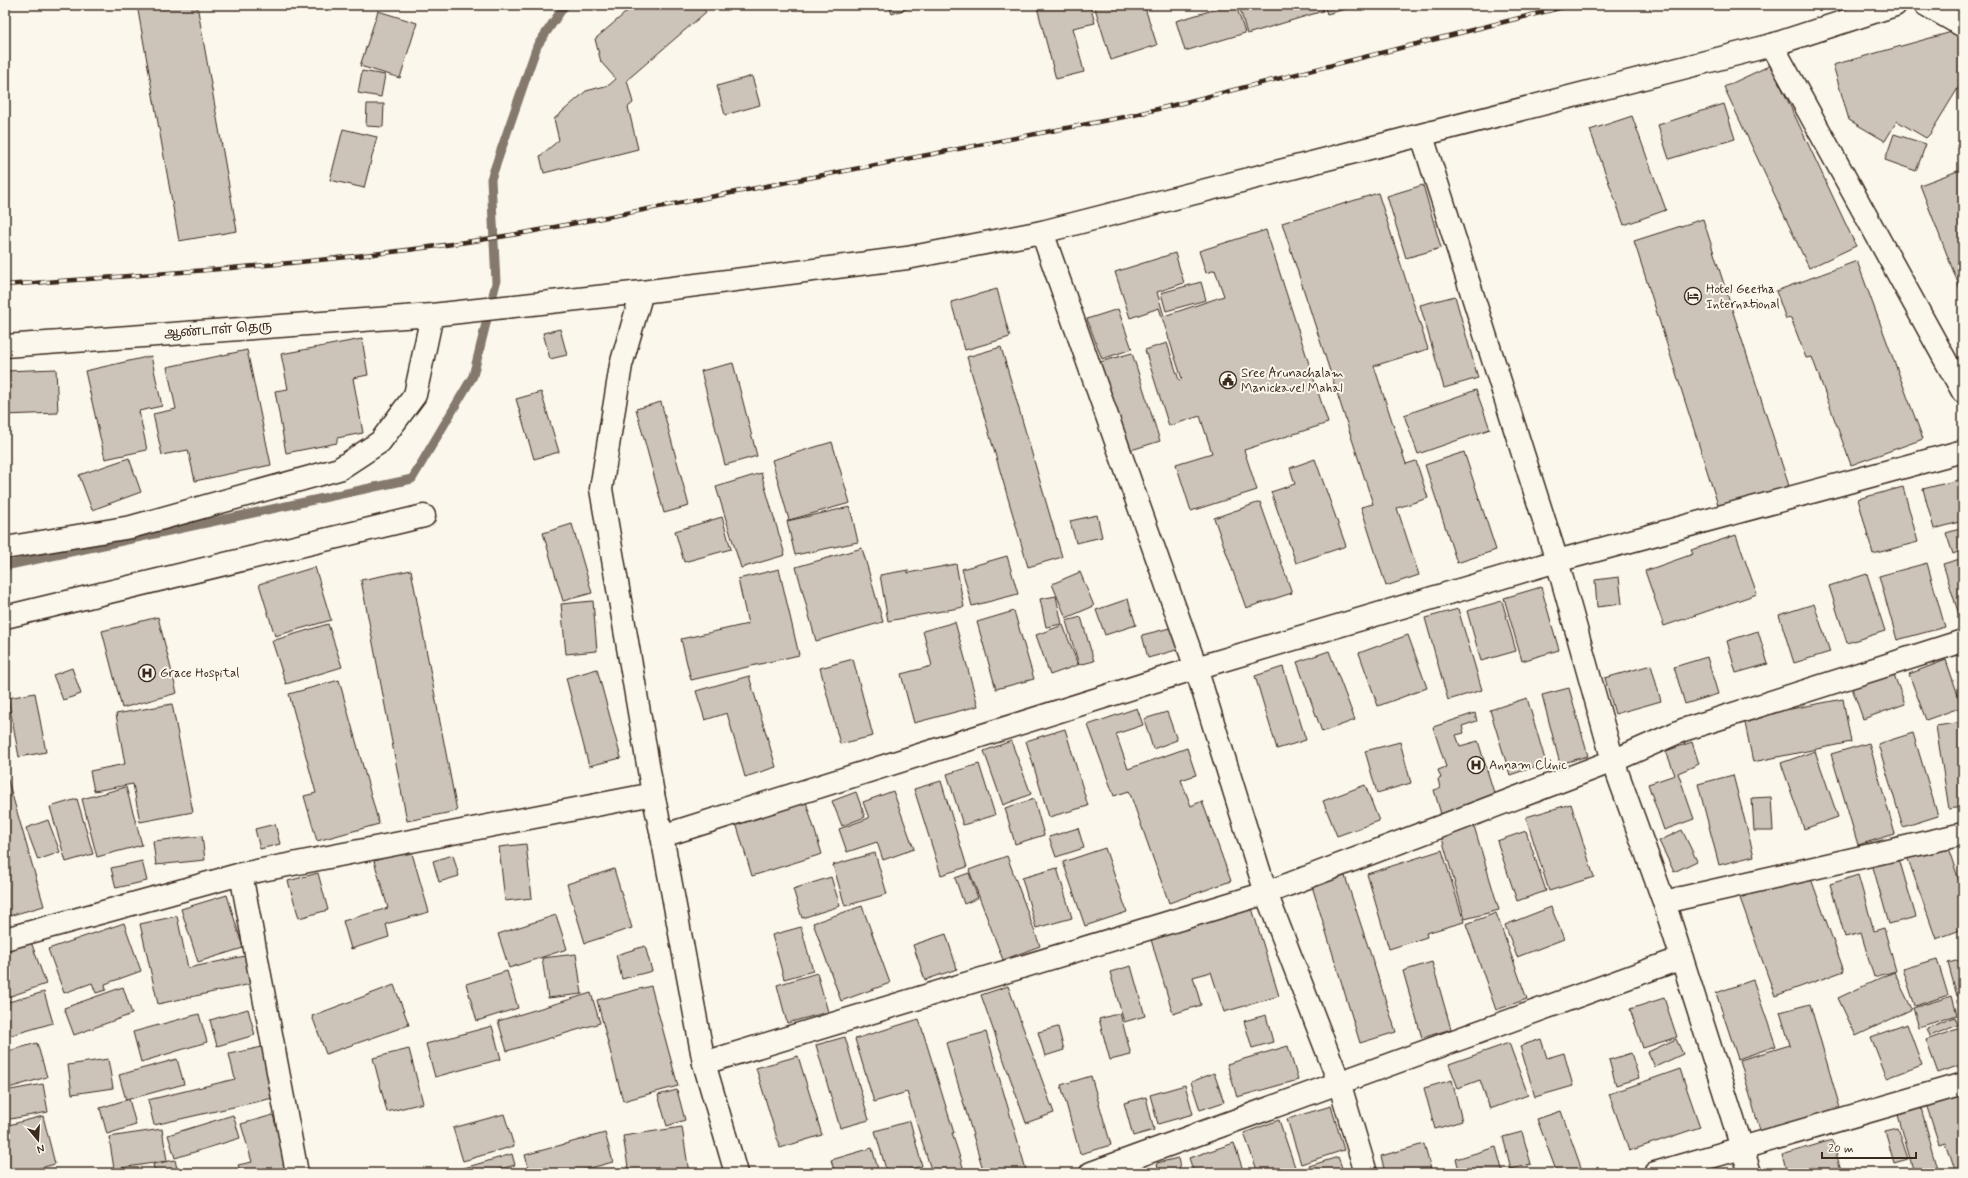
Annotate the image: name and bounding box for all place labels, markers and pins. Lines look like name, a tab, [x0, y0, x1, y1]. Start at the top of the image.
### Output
place label: Hotel Geetha International	[1706, 281, 1780, 313]
hotel icon: Hotel Geetha International	[1683, 286, 1703, 306]
place label: Sree Arunachalam Manickavel Mahal	[1241, 365, 1343, 397]
public building icon: Sree Arunachalam Manickavel Mahal	[1218, 370, 1238, 390]
hospital icon: Grace Hospital	[137, 663, 157, 683]
place label: Grace Hospital	[160, 665, 239, 682]
hospital icon: Annam Clinic	[1466, 755, 1486, 775]
place label: Annam Clinic	[1489, 757, 1567, 774]

